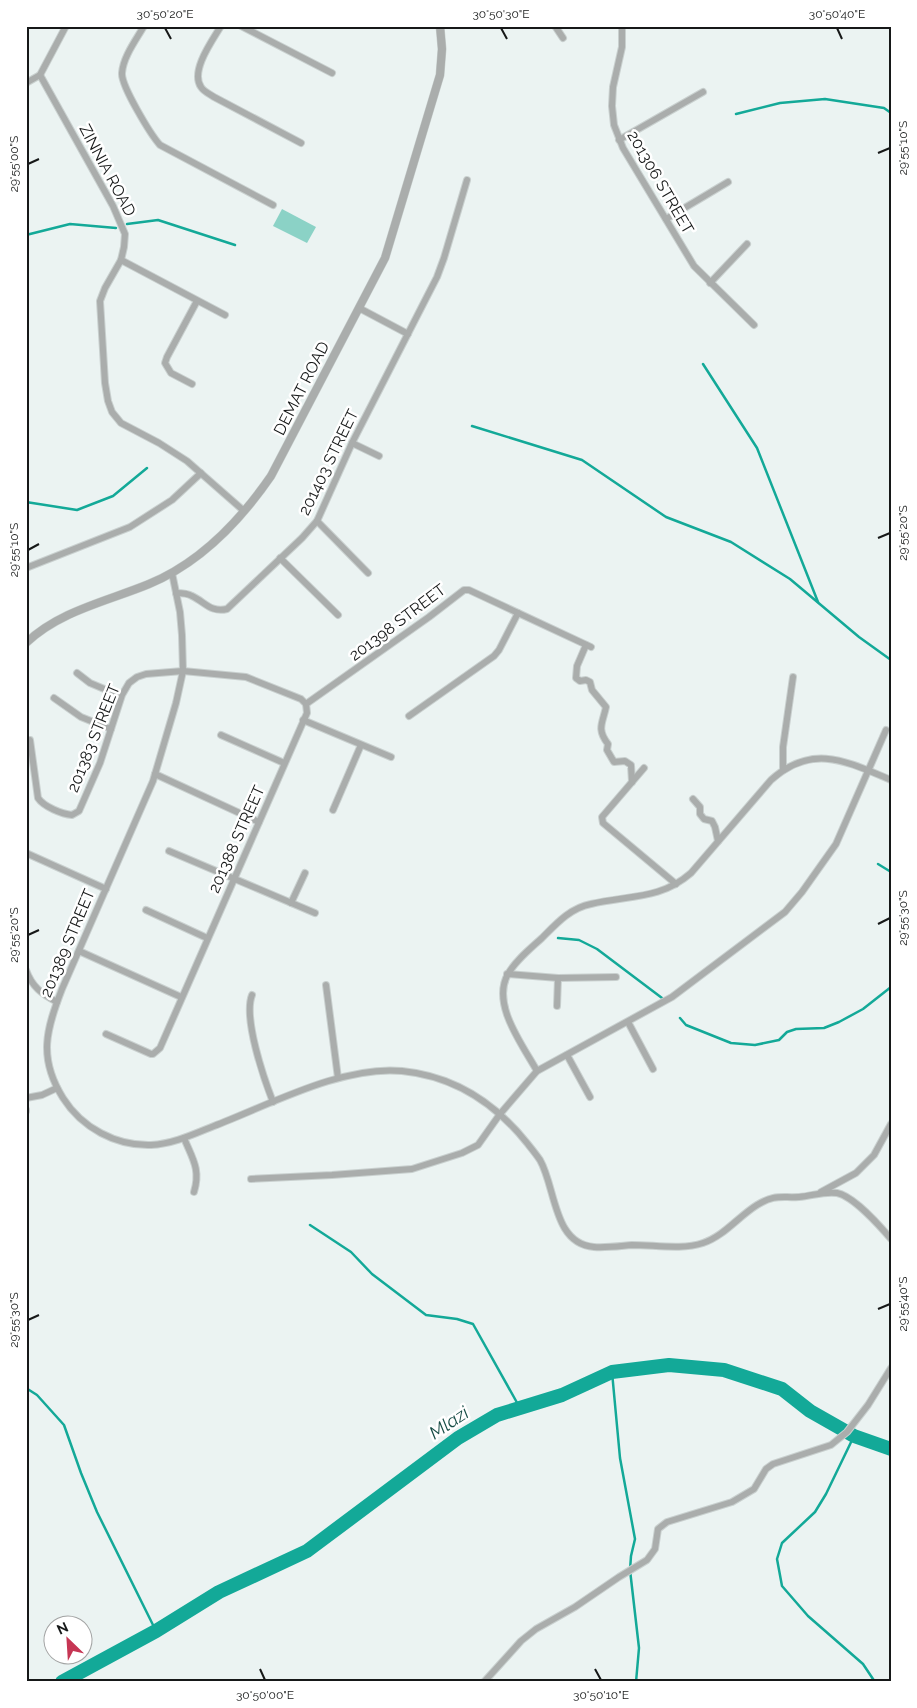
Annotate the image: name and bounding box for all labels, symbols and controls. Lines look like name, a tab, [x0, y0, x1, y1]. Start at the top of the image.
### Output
text: 30°50'20"E	[136, 7, 194, 21]
text: 30°50'30"E	[472, 7, 530, 21]
text: 30°50'40"E	[809, 7, 865, 21]
street label: ZINNIA ROAD	[75, 121, 140, 219]
text: 29°55'10"S	[896, 121, 910, 175]
street label: 201306 STREET	[623, 127, 698, 238]
text: 29°55'00"S	[7, 136, 21, 192]
street label: DEMAT ROAD	[270, 338, 333, 438]
street label: 201403 STREET	[295, 406, 362, 518]
text: 29°55'20"S	[896, 505, 910, 561]
text: 29°55'10"S	[7, 523, 21, 577]
street label: 201398 STREET	[345, 580, 449, 665]
street label: 201383 STREET	[63, 681, 124, 795]
street label: 201388 STREET	[204, 782, 269, 896]
street label: 201389 STREET	[36, 886, 99, 1000]
text: 29°55'30"S	[896, 890, 910, 946]
text: 29°55'20"S	[7, 907, 21, 963]
text: 29°55'40"S	[896, 1276, 910, 1332]
text: 29°55'30"S	[7, 1292, 21, 1348]
water label: Mlazi	[425, 1401, 473, 1443]
north arrow	[42, 1616, 92, 1666]
text: N	[54, 1619, 71, 1638]
text: 30°50'00"E	[236, 1688, 294, 1702]
text: 30°50'10"E	[573, 1688, 629, 1702]

